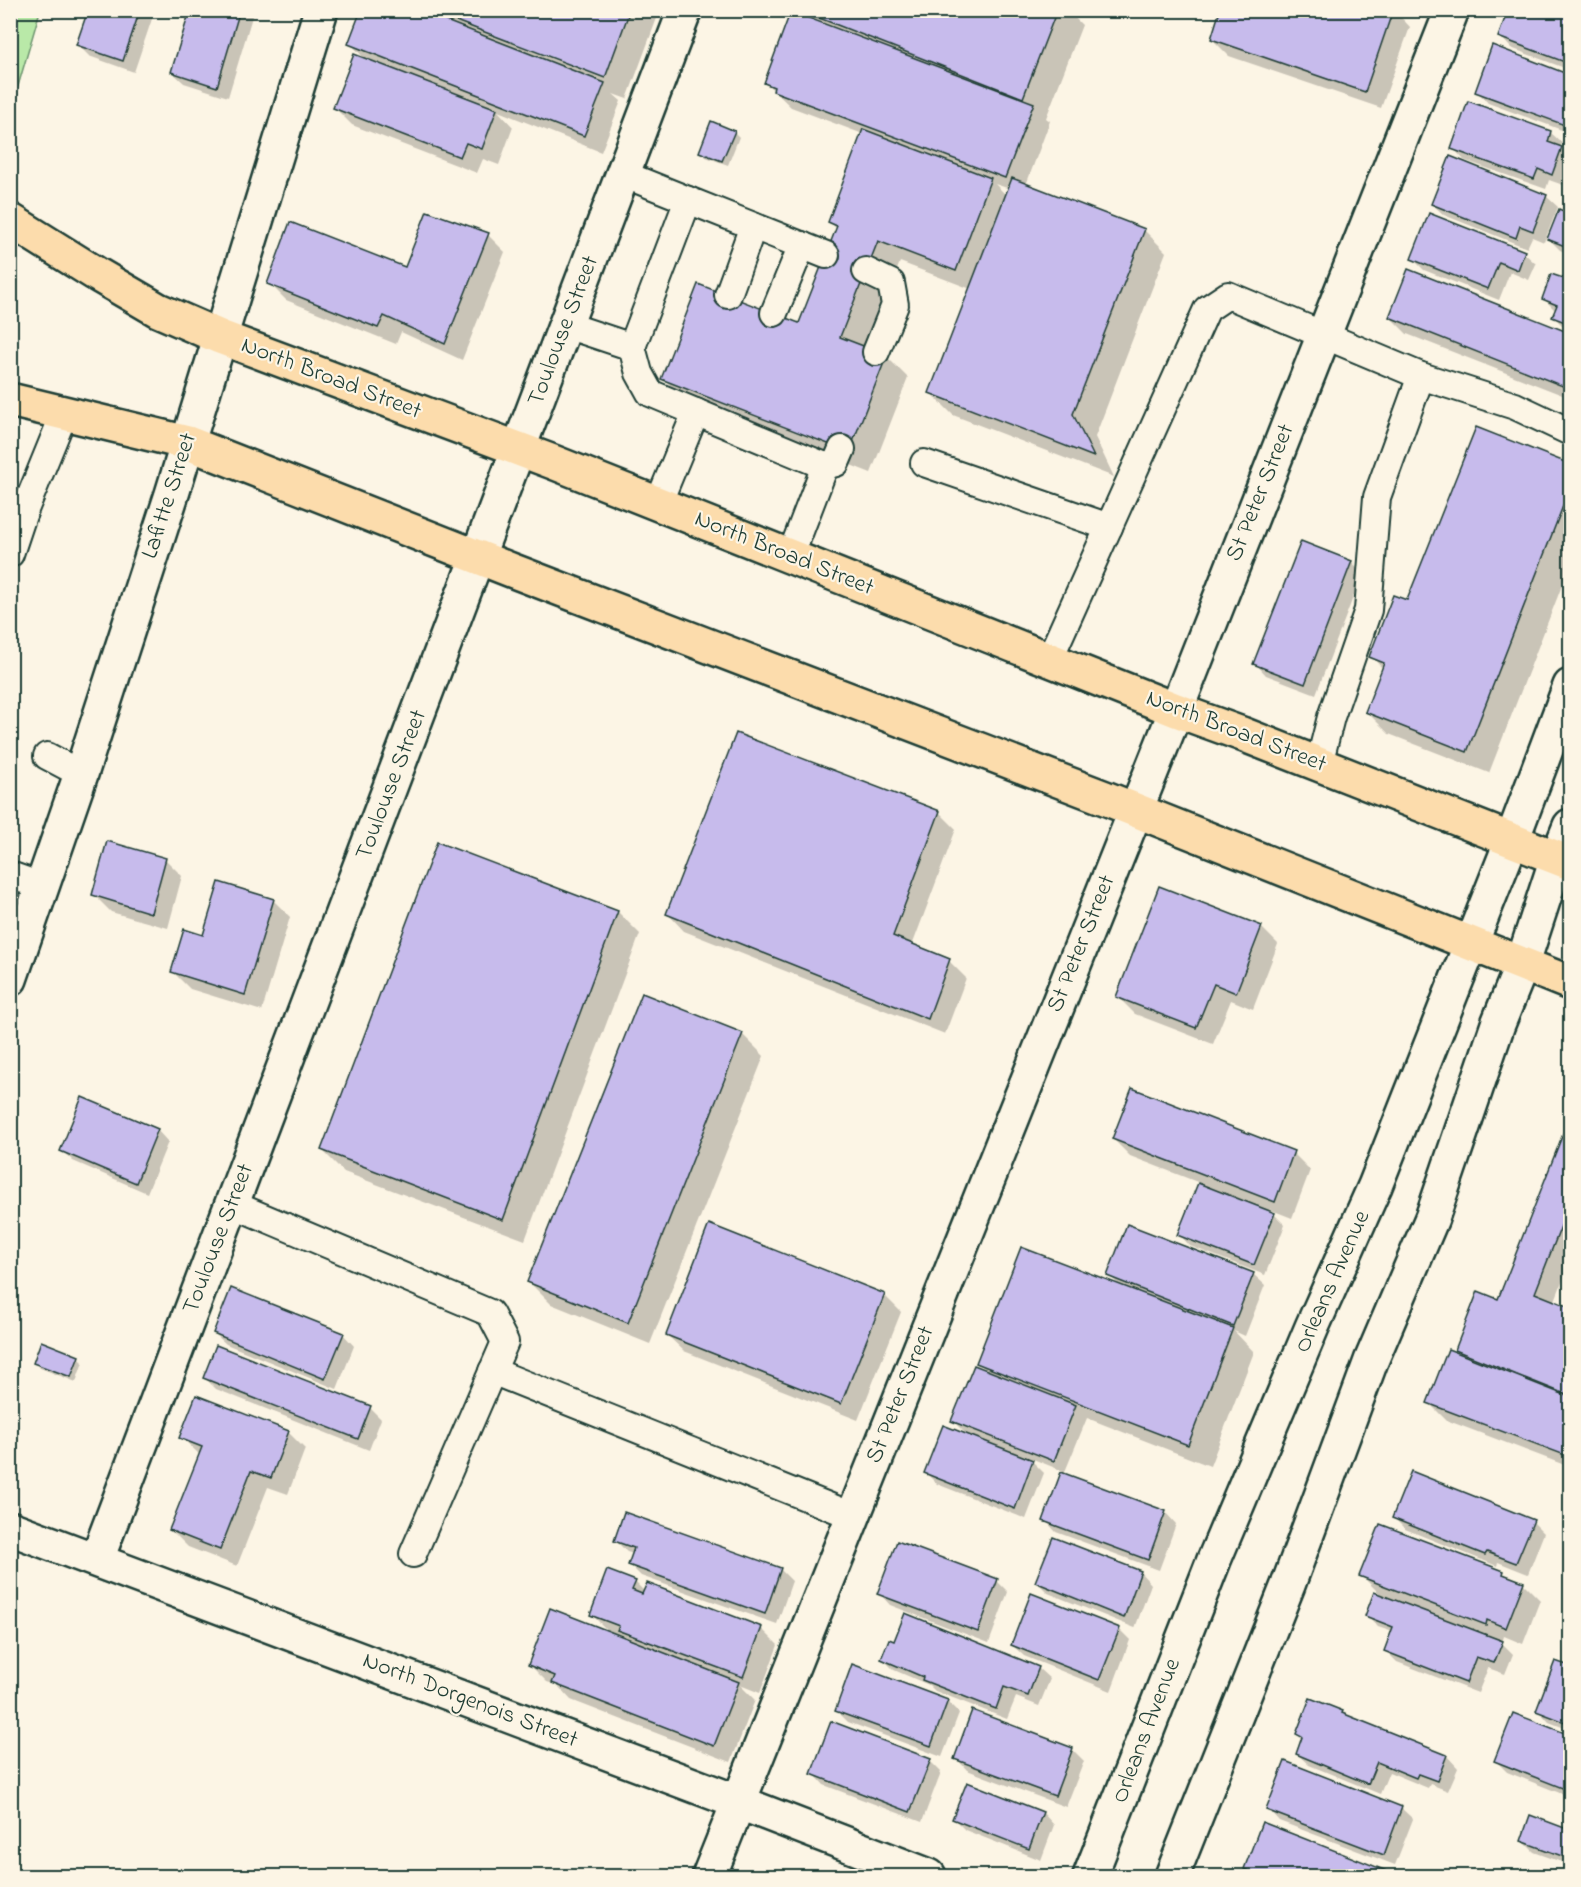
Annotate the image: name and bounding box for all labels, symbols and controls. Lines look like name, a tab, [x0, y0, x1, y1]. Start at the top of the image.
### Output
street label: Toulouse Street	[519, 251, 609, 411]
street label: North Broad Street	[236, 329, 426, 429]
street label: St Peter Street	[1218, 419, 1304, 567]
street label: Lafitte Street	[133, 428, 207, 564]
street label: North Broad Street	[689, 502, 879, 606]
street label: North Broad Street	[1141, 682, 1331, 782]
street label: Toulouse Street	[347, 705, 437, 865]
street label: St Peter Street	[1039, 870, 1125, 1018]
street label: Toulouse Street	[174, 1159, 264, 1319]
street label: Orleans Avenue	[1286, 1205, 1380, 1359]
street label: St Peter Street	[858, 1321, 944, 1469]
street label: North Dorgenois Street	[357, 1644, 583, 1758]
street label: Orleans Avenue	[1103, 1653, 1191, 1809]

